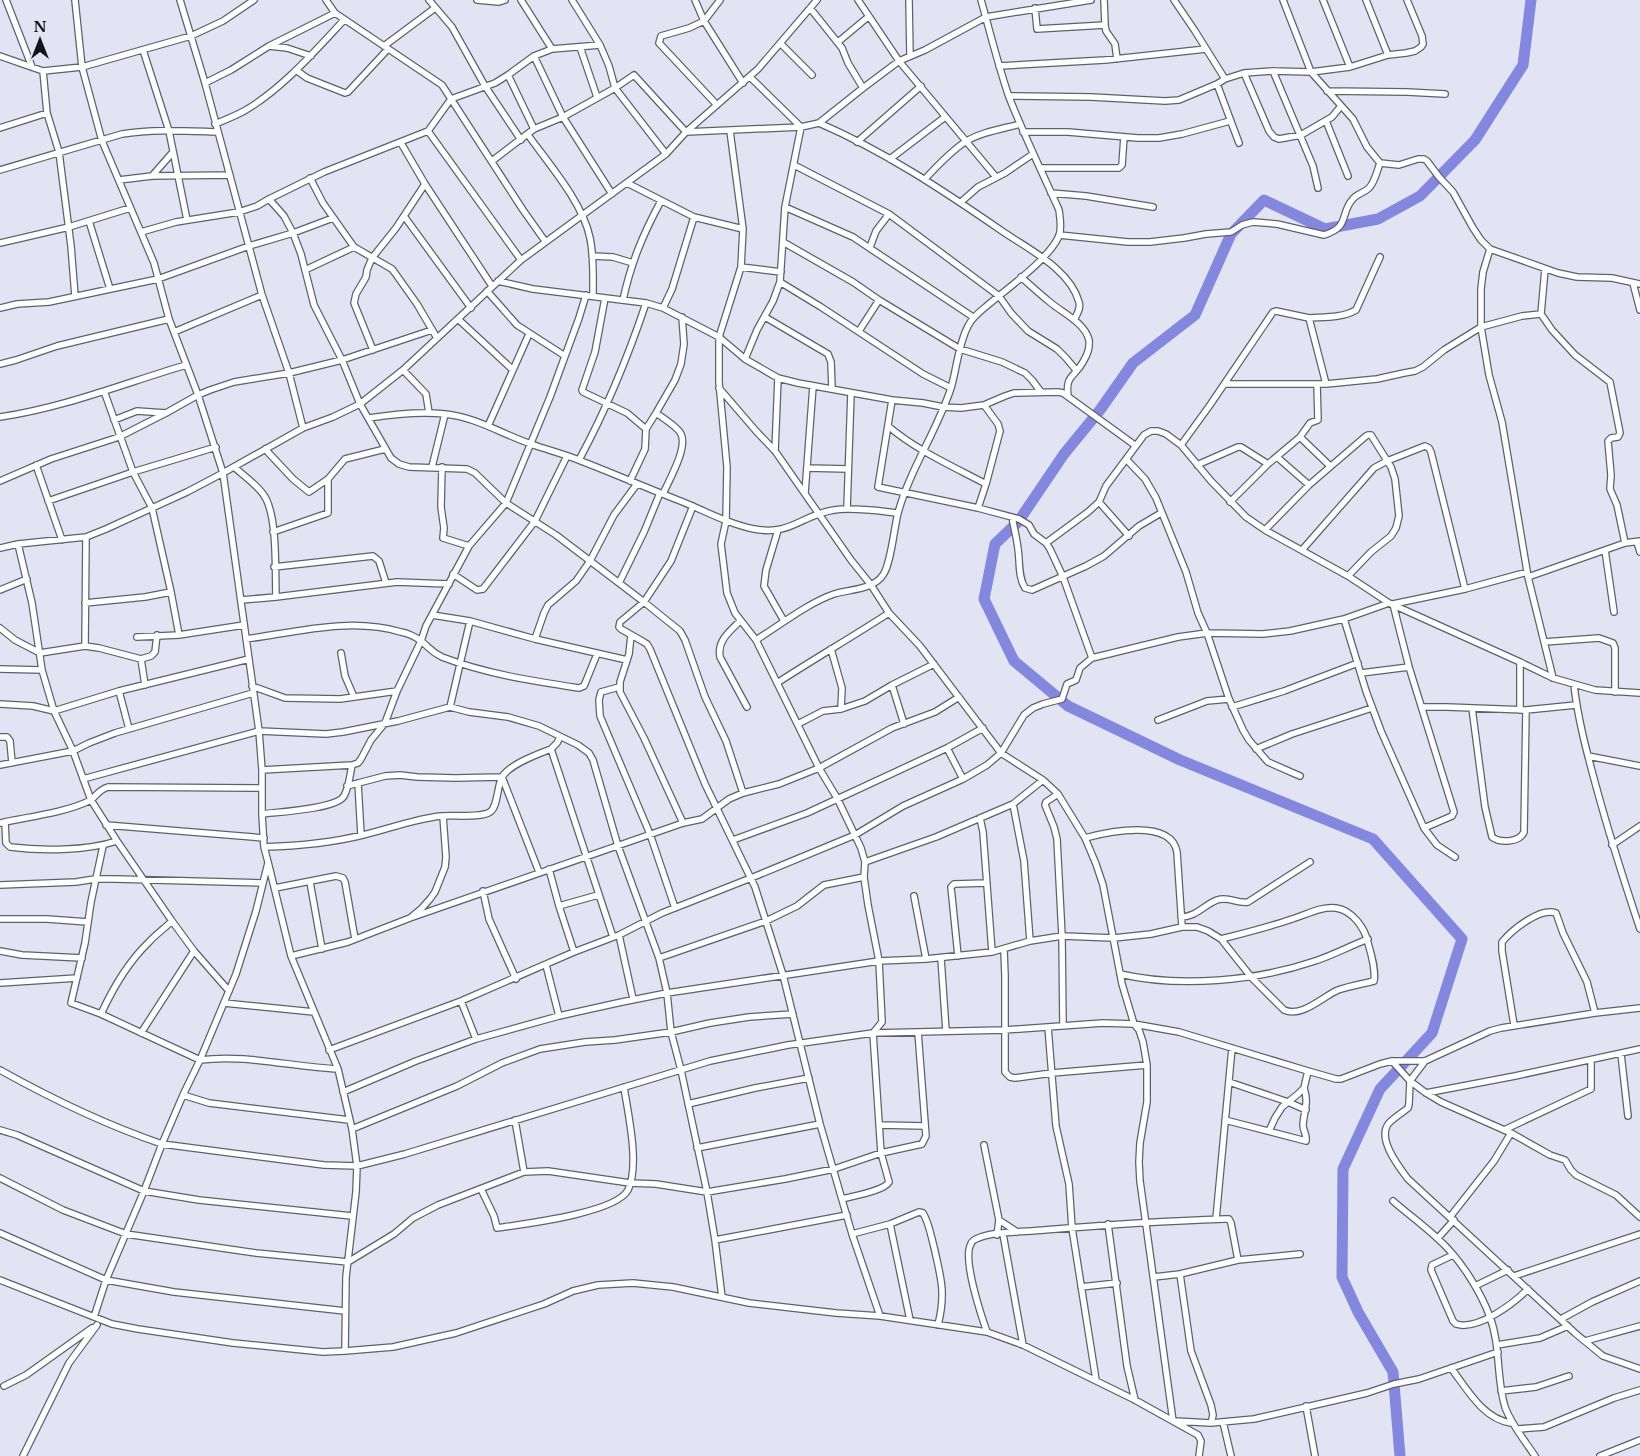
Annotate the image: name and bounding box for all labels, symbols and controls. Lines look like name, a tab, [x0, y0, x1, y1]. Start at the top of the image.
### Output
north arrow	[15, 15, 65, 65]
text: N	[33, 18, 47, 36]

